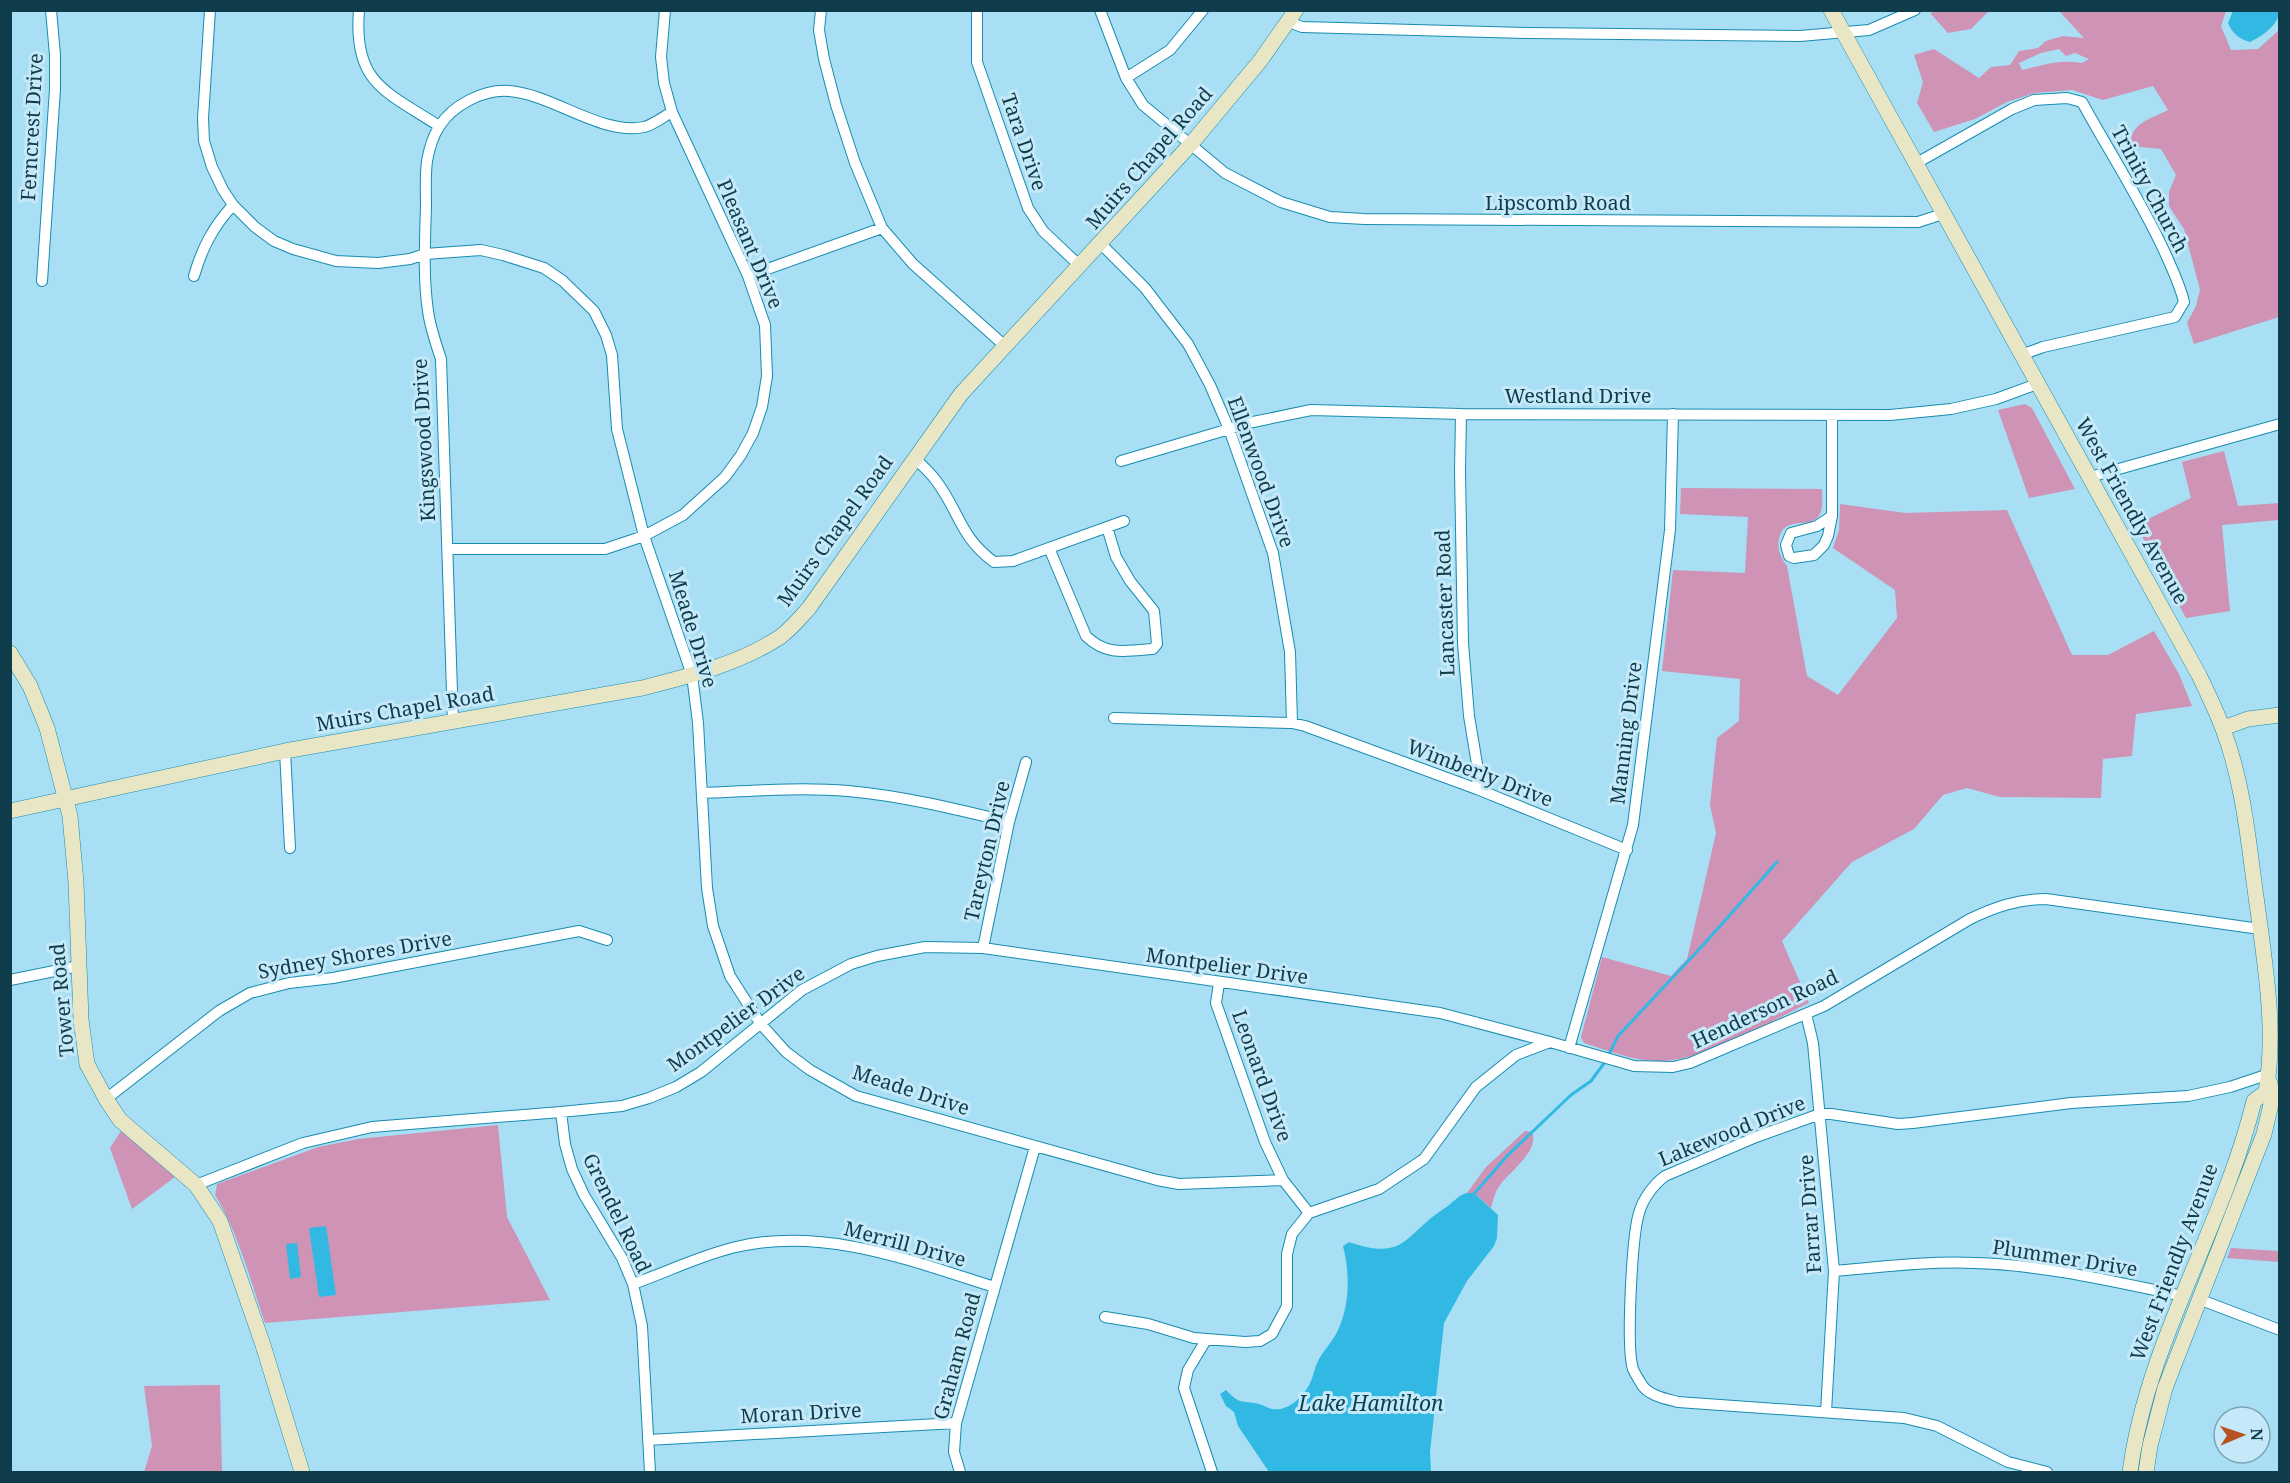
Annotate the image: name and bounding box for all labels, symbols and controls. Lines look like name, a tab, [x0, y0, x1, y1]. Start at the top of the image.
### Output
street label: Ferncrest Drive	[14, 52, 49, 202]
street label: Muirs Chapel Road	[1079, 81, 1218, 235]
street label: Tara Drive	[995, 90, 1054, 194]
street label: Trinity Church	[2106, 120, 2195, 257]
street label: Pleasant Drive	[711, 175, 790, 313]
street label: Lipscomb Road	[1485, 189, 1631, 216]
street label: Kingswood Drive	[406, 358, 441, 522]
street label: Westland Drive	[1505, 382, 1651, 409]
street label: Ellenwood Drive	[1222, 393, 1301, 551]
street label: West Friendly Avenue	[2070, 413, 2195, 609]
street label: Muirs Chapel Road	[771, 450, 899, 612]
street label: Lancaster Road	[1428, 529, 1461, 677]
street label: Meade Drive	[663, 567, 724, 691]
street label: Manning Drive	[1603, 660, 1648, 806]
street label: Muirs Chapel Road	[314, 680, 496, 737]
street label: Wimberly Drive	[1403, 732, 1557, 813]
street label: Tareyton Drive	[957, 778, 1016, 924]
street label: Sydney Shores Drive	[256, 924, 454, 985]
street label: Montpelier Drive	[1144, 941, 1310, 990]
street label: Tower Road	[43, 942, 80, 1058]
street label: Montpelier Drive	[662, 960, 810, 1078]
street label: Henderson Road	[1687, 963, 1842, 1054]
street label: Leonard Drive	[1226, 1006, 1299, 1145]
street label: Meade Drive	[849, 1058, 973, 1121]
street label: Lakewood Drive	[1654, 1089, 1809, 1172]
street label: Grendel Road	[577, 1148, 658, 1277]
street label: Farrar Drive	[1792, 1154, 1827, 1274]
street label: West Friendly Avenue	[2123, 1159, 2224, 1364]
street label: Merrill Drive	[841, 1214, 969, 1273]
street label: Plummer Drive	[1990, 1233, 2140, 1282]
street label: Graham Road	[927, 1289, 986, 1423]
water label: Lake Hamilton	[1297, 1389, 1444, 1417]
street label: Moran Drive	[740, 1396, 862, 1429]
north arrow	[2212, 1405, 2272, 1465]
text: N	[2246, 1428, 2268, 1442]

